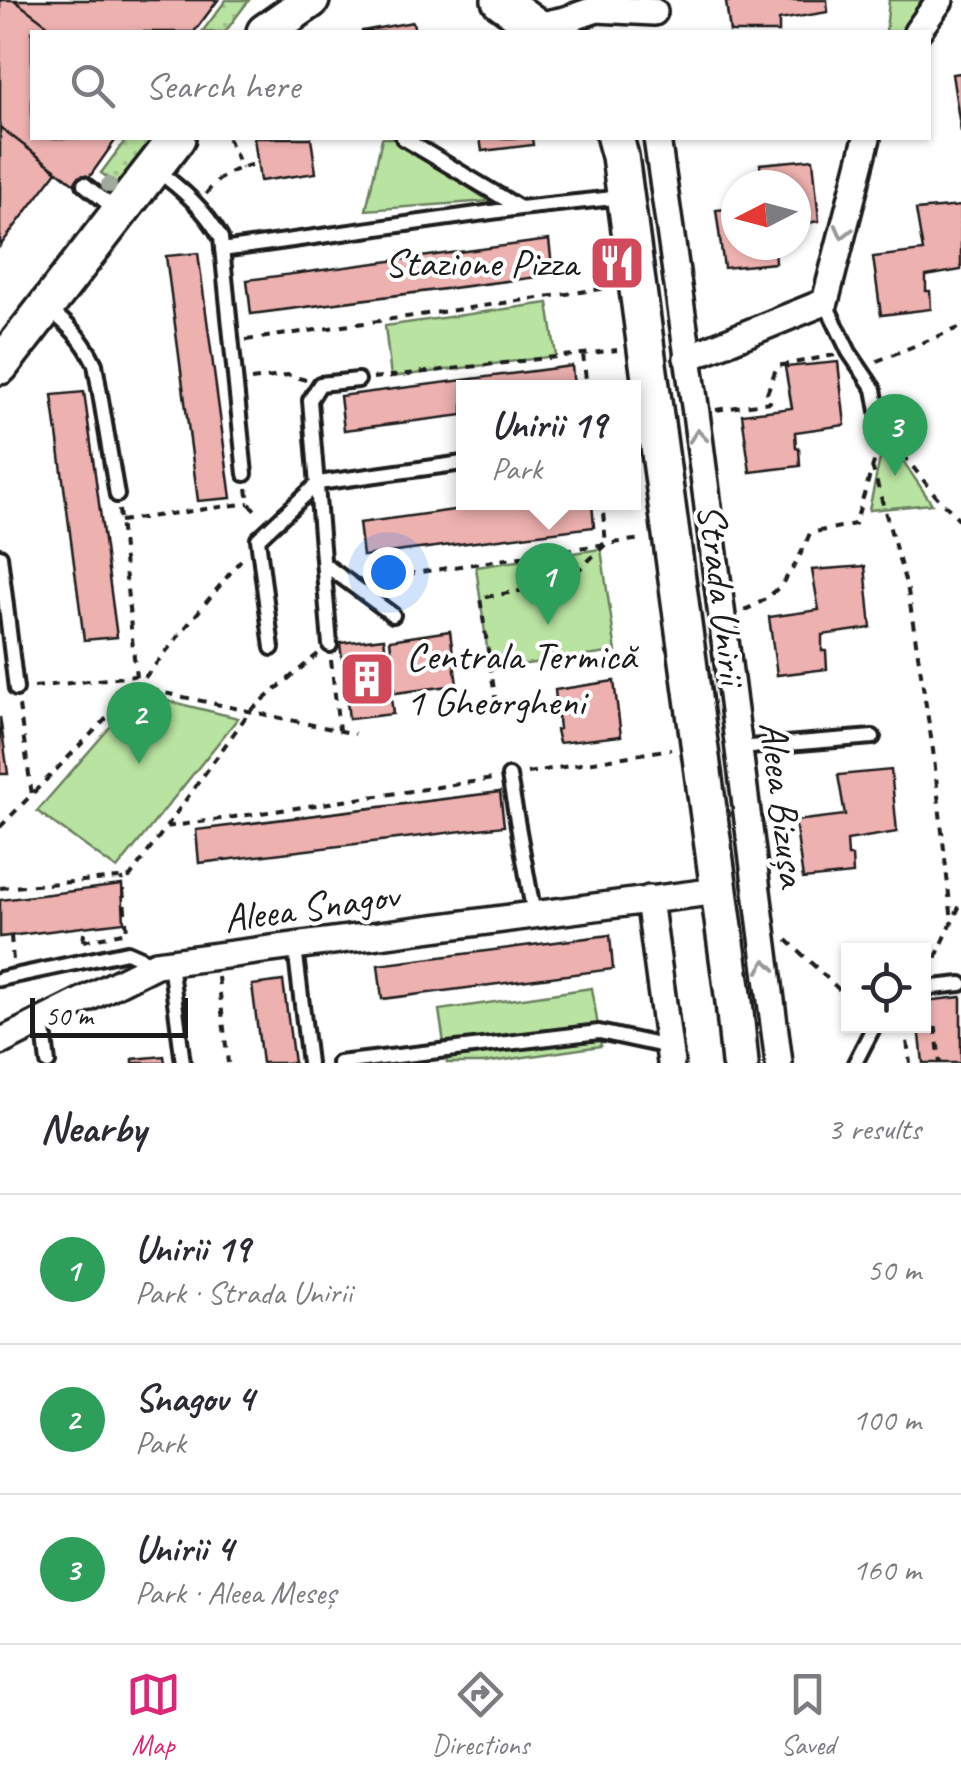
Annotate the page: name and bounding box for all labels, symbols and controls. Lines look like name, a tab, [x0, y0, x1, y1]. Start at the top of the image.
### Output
search box	[30, 30, 931, 140]
icon: search	[65, 58, 120, 113]
text: Search here	[145, 62, 300, 109]
north arrow	[721, 170, 811, 260]
one-way arrow	[834, 223, 855, 240]
restaurant icon: Stazione Pizza	[587, 233, 647, 293]
place label: Stazione Pizza	[385, 238, 582, 288]
popup	[456, 380, 641, 510]
pin: 3	[862, 394, 928, 476]
text: Unirii 19	[491, 401, 606, 448]
one-way arrow	[687, 427, 709, 443]
text: Park	[491, 448, 542, 489]
street label: Strada Unirii	[686, 501, 758, 691]
pin: 1	[516, 542, 580, 625]
your location	[363, 547, 414, 598]
place label: Centrala Termică 1 Gheorgheni	[406, 631, 640, 727]
building icon: Centrala Termică 1 Gheorgheni	[337, 649, 397, 709]
pin: 2	[106, 682, 172, 764]
street label: Aleea Bizușa	[748, 719, 818, 892]
street label: Aleea Snagov	[221, 870, 405, 944]
map controls	[841, 943, 931, 1033]
button: locate	[841, 943, 931, 1033]
one-way arrow	[756, 958, 777, 974]
scale bar	[30, 993, 188, 1038]
text: 50 m	[45, 998, 93, 1033]
text: Nearby	[40, 1102, 146, 1155]
text: 3 results	[827, 1108, 921, 1149]
text: Unirii 19	[135, 1225, 250, 1272]
text: 1	[65, 1249, 80, 1290]
text: 50 m	[867, 1249, 921, 1290]
text: Park · Strada Unirii	[135, 1272, 352, 1313]
text: Snagov 4	[135, 1375, 254, 1422]
text: 2	[65, 1399, 80, 1440]
text: 100 m	[852, 1399, 921, 1440]
text: Park	[135, 1422, 186, 1463]
text: Unirii 4	[135, 1525, 233, 1572]
text: 3	[65, 1549, 80, 1590]
text: 160 m	[852, 1549, 921, 1590]
text: Park · Aleea Meseș	[135, 1572, 336, 1613]
tab: Map	[126, 1667, 181, 1762]
tab: Directions	[432, 1667, 529, 1762]
tab: Saved	[780, 1667, 835, 1762]

